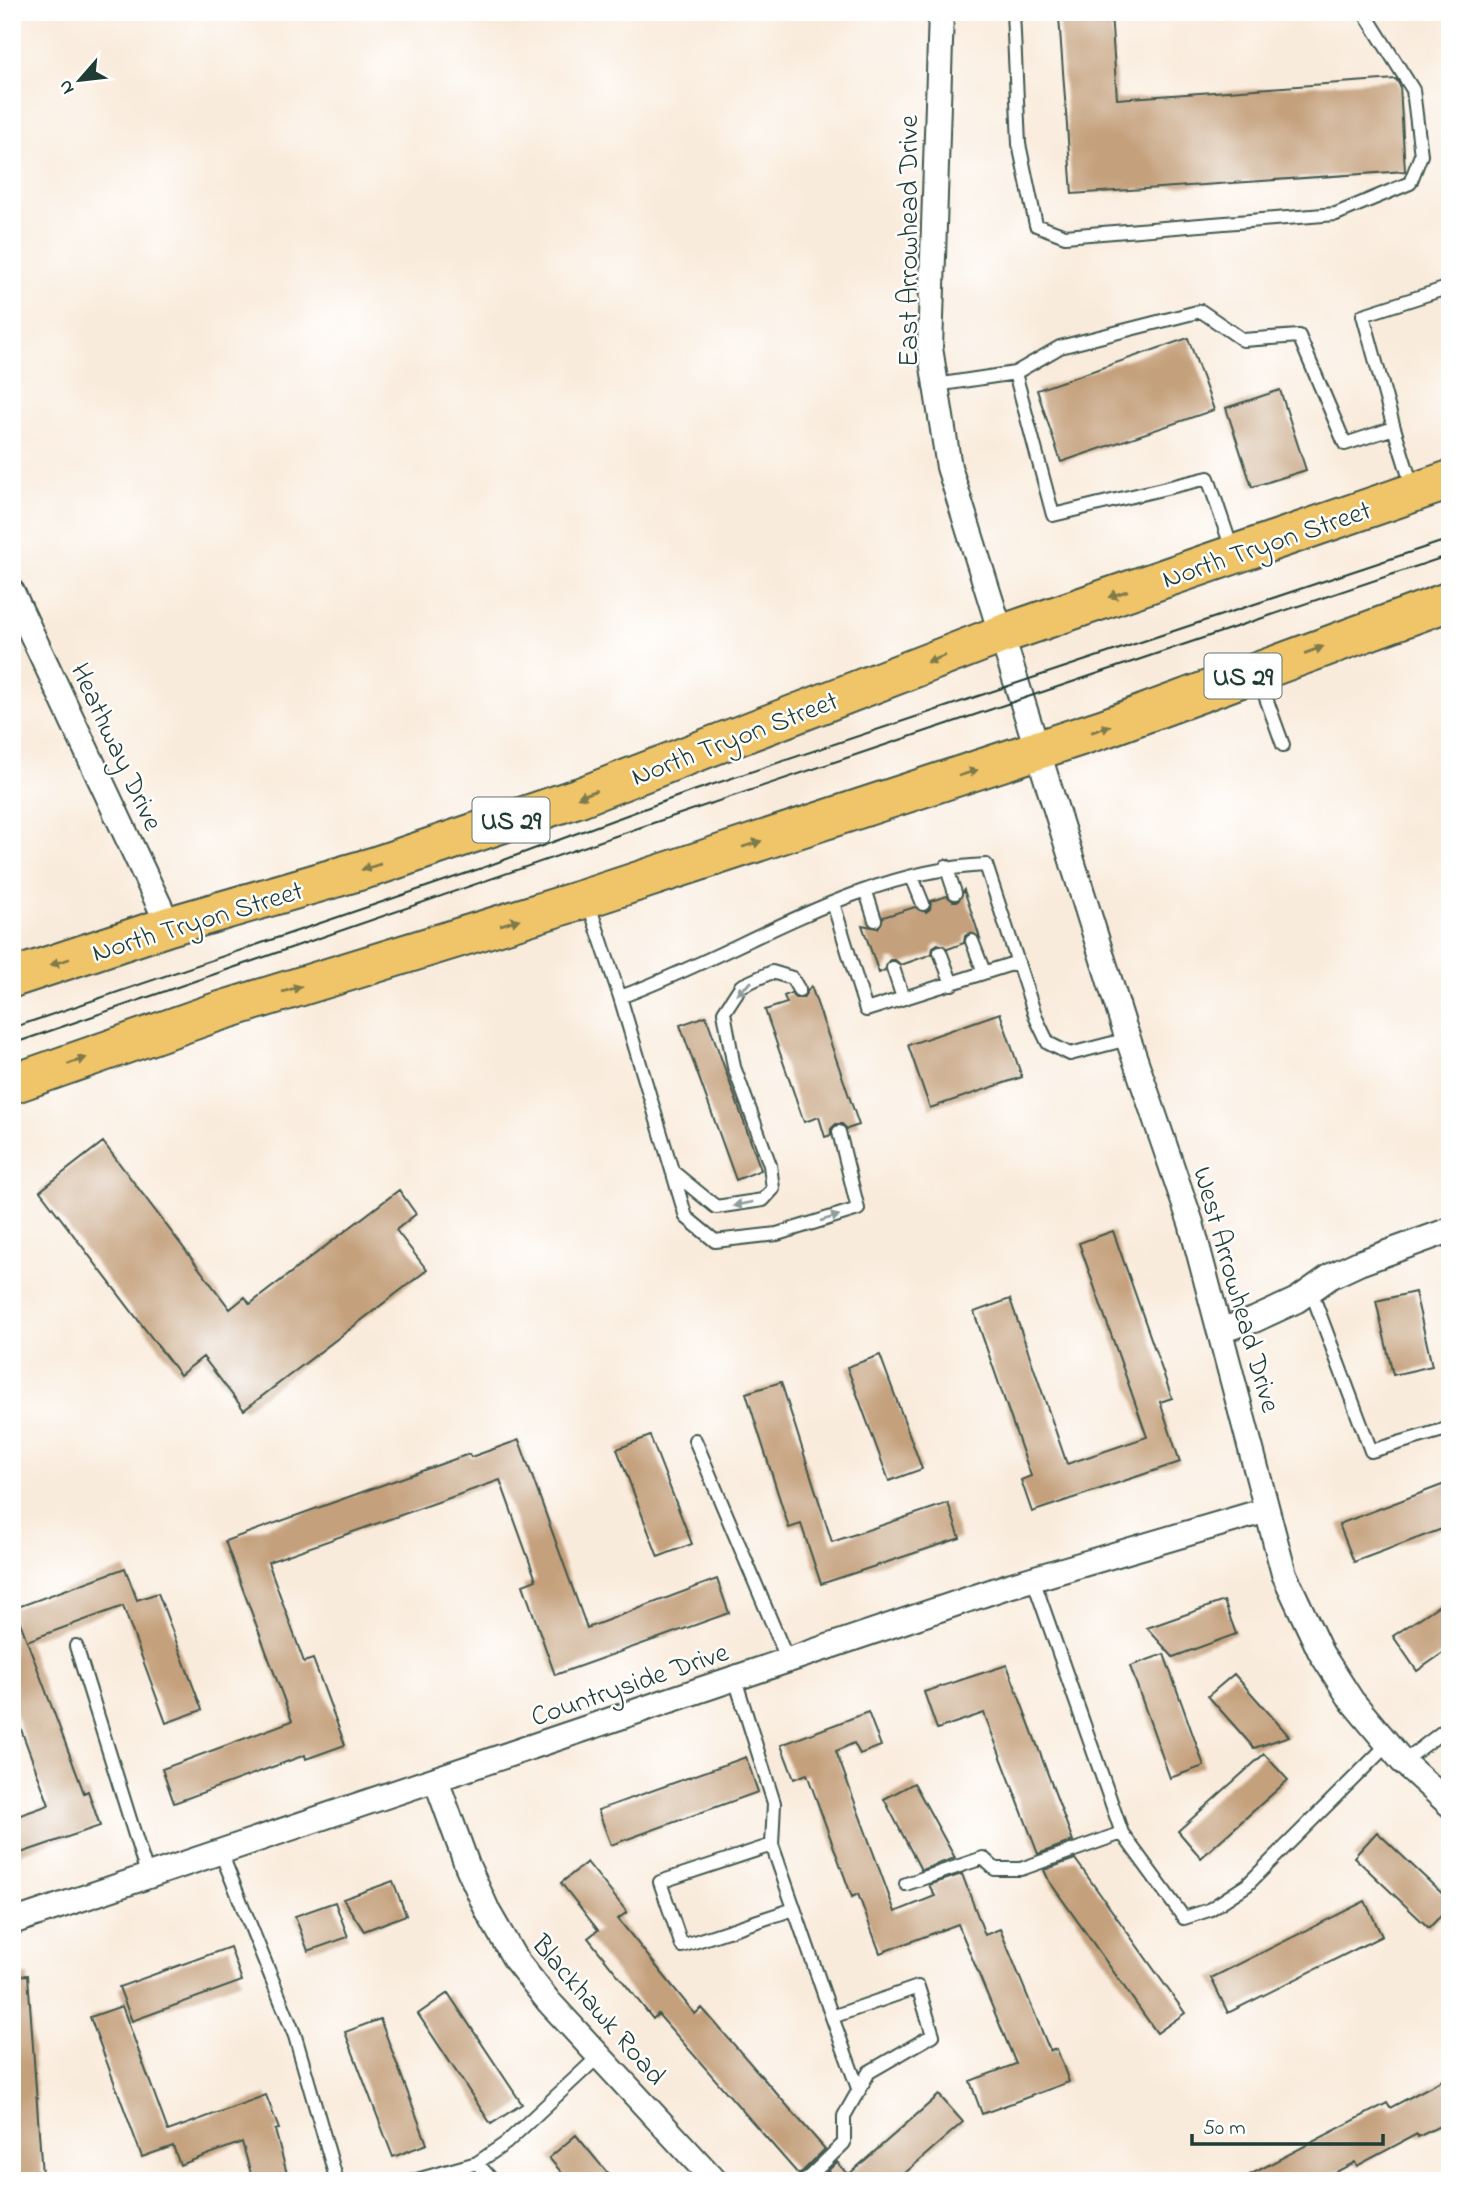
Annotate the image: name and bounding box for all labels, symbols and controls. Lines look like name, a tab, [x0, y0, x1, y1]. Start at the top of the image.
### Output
north arrow	[46, 46, 116, 116]
text: N	[52, 75, 82, 99]
street label: East Arrowhead Drive	[890, 115, 931, 367]
street label: North Tryon Street	[1157, 491, 1377, 601]
one-way arrow	[1107, 589, 1128, 600]
one-way arrow	[1303, 644, 1324, 655]
one-way arrow	[926, 654, 947, 665]
road number: US 29	[1204, 654, 1282, 698]
street label: Heathway Drive	[58, 657, 172, 839]
street label: North Tryon Street	[626, 682, 845, 799]
one-way arrow	[1090, 723, 1111, 734]
one-way arrow	[958, 767, 979, 778]
one-way arrow	[576, 788, 597, 799]
road number: US 29	[472, 798, 550, 842]
one-way arrow	[742, 838, 763, 848]
one-way arrow	[361, 862, 382, 873]
street label: North Tryon Street	[87, 872, 309, 975]
one-way arrow	[499, 916, 520, 926]
one-way arrow	[49, 957, 70, 968]
one-way arrow	[735, 980, 753, 995]
one-way arrow	[282, 983, 303, 993]
one-way arrow	[66, 1055, 87, 1066]
street label: West Arrowhead Drive	[1180, 1162, 1289, 1418]
one-way arrow	[732, 1199, 754, 1210]
one-way arrow	[819, 1212, 840, 1222]
street label: Countryside Drive	[526, 1633, 735, 1739]
street label: Blackhawk Road	[520, 1926, 675, 2096]
scale bar	[1192, 2102, 1383, 2146]
text: 50 m	[1203, 2114, 1246, 2144]

